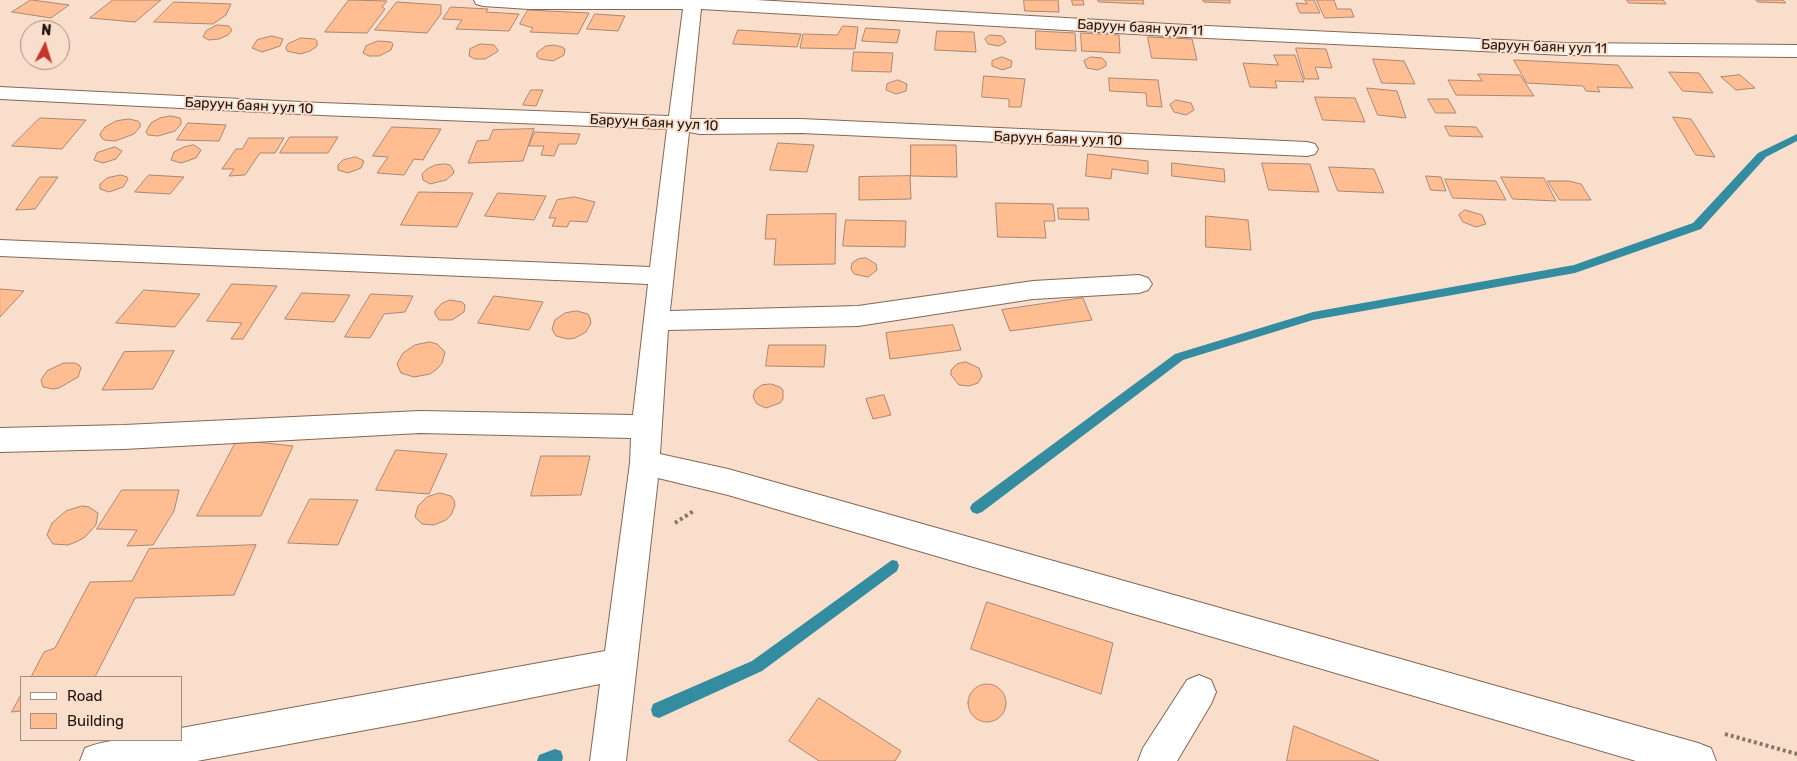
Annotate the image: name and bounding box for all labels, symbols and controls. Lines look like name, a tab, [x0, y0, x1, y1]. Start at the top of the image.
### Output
street label: Баруун баян уул 11	[1077, 16, 1203, 40]
north arrow	[20, 20, 70, 70]
text: N	[40, 22, 52, 39]
street label: Баруун баян уул 11	[1481, 36, 1607, 58]
street label: Баруун баян уул 10	[184, 94, 314, 118]
street label: Баруун баян уул 10	[589, 111, 719, 135]
street label: Баруун баян уул 10	[993, 128, 1123, 150]
legend	[20, 676, 182, 741]
text: Road	[67, 687, 103, 705]
text: Building	[67, 712, 124, 730]

